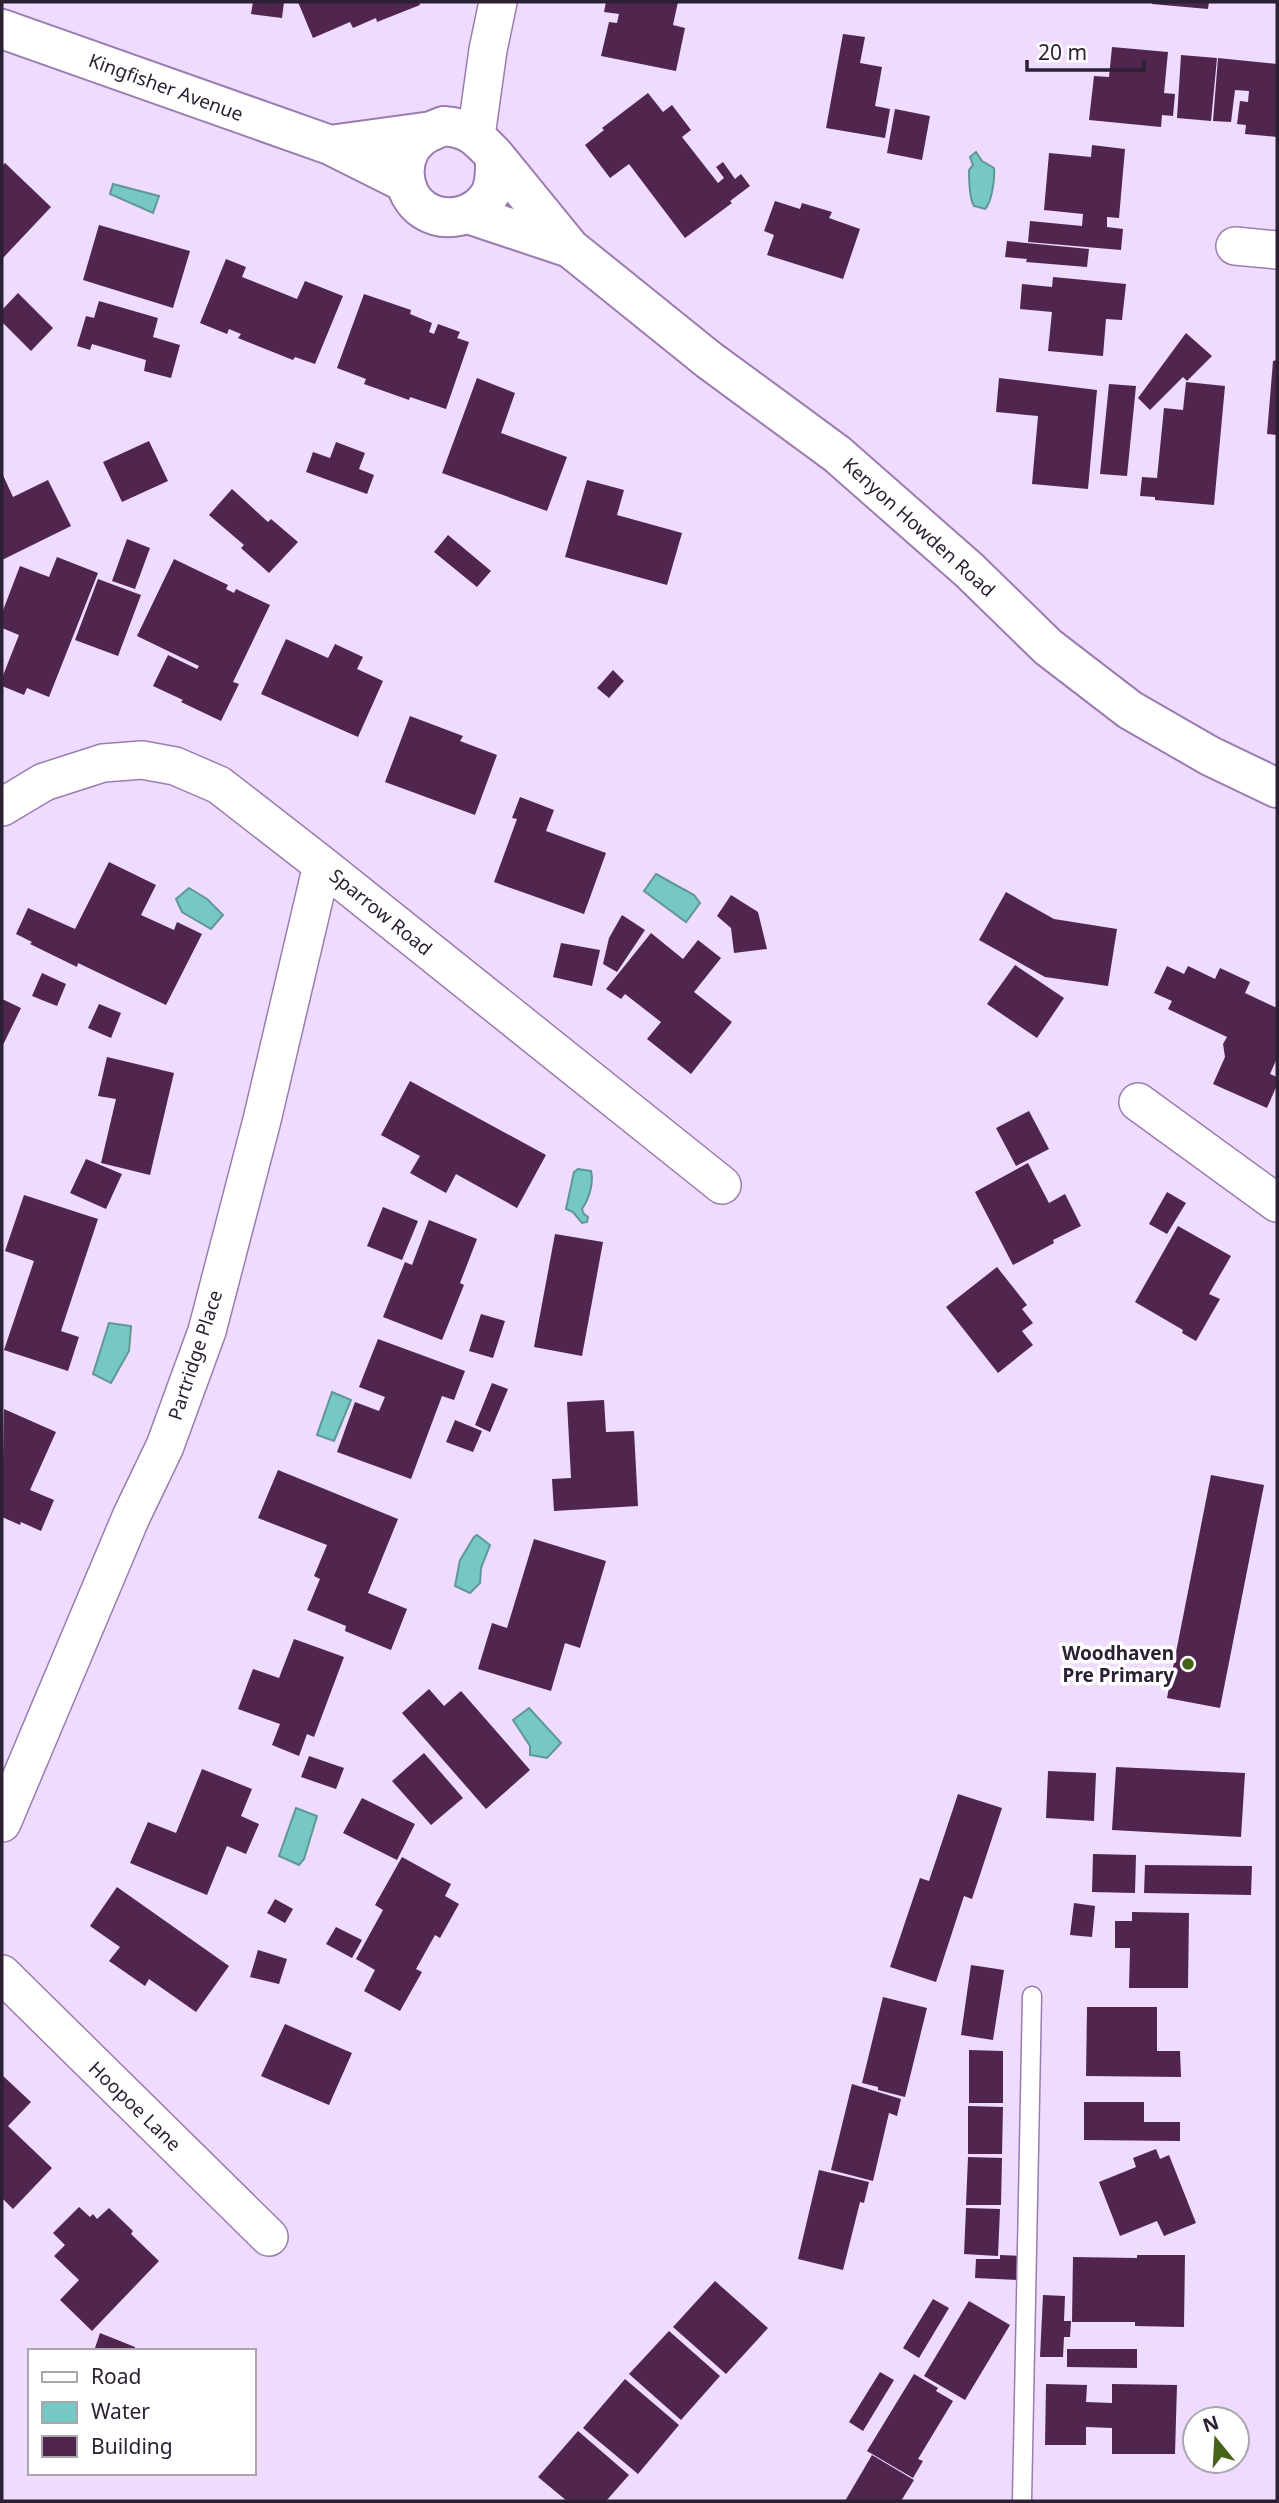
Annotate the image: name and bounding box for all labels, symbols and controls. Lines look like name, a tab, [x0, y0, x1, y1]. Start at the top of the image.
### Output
scale bar	[1027, 28, 1144, 72]
text: 20 m	[1038, 38, 1087, 66]
street label: Kingfisher Avenue	[85, 47, 247, 127]
street label: Kenyon Howden Road	[837, 451, 1001, 603]
street label: Sparrow Road	[324, 863, 438, 961]
street label: Partridge Place	[162, 1287, 228, 1423]
place label: Woodhaven Pre Primary	[1062, 1640, 1174, 1688]
marker: Woodhaven Pre Primary	[1180, 1656, 1196, 1672]
street label: Hoopoe Lane	[83, 2055, 187, 2157]
legend	[28, 2349, 256, 2475]
text: Road	[91, 2362, 141, 2390]
text: Water	[91, 2397, 150, 2425]
north arrow	[1181, 2405, 1251, 2475]
text: N	[1199, 2409, 1222, 2439]
text: Building	[91, 2432, 173, 2460]

